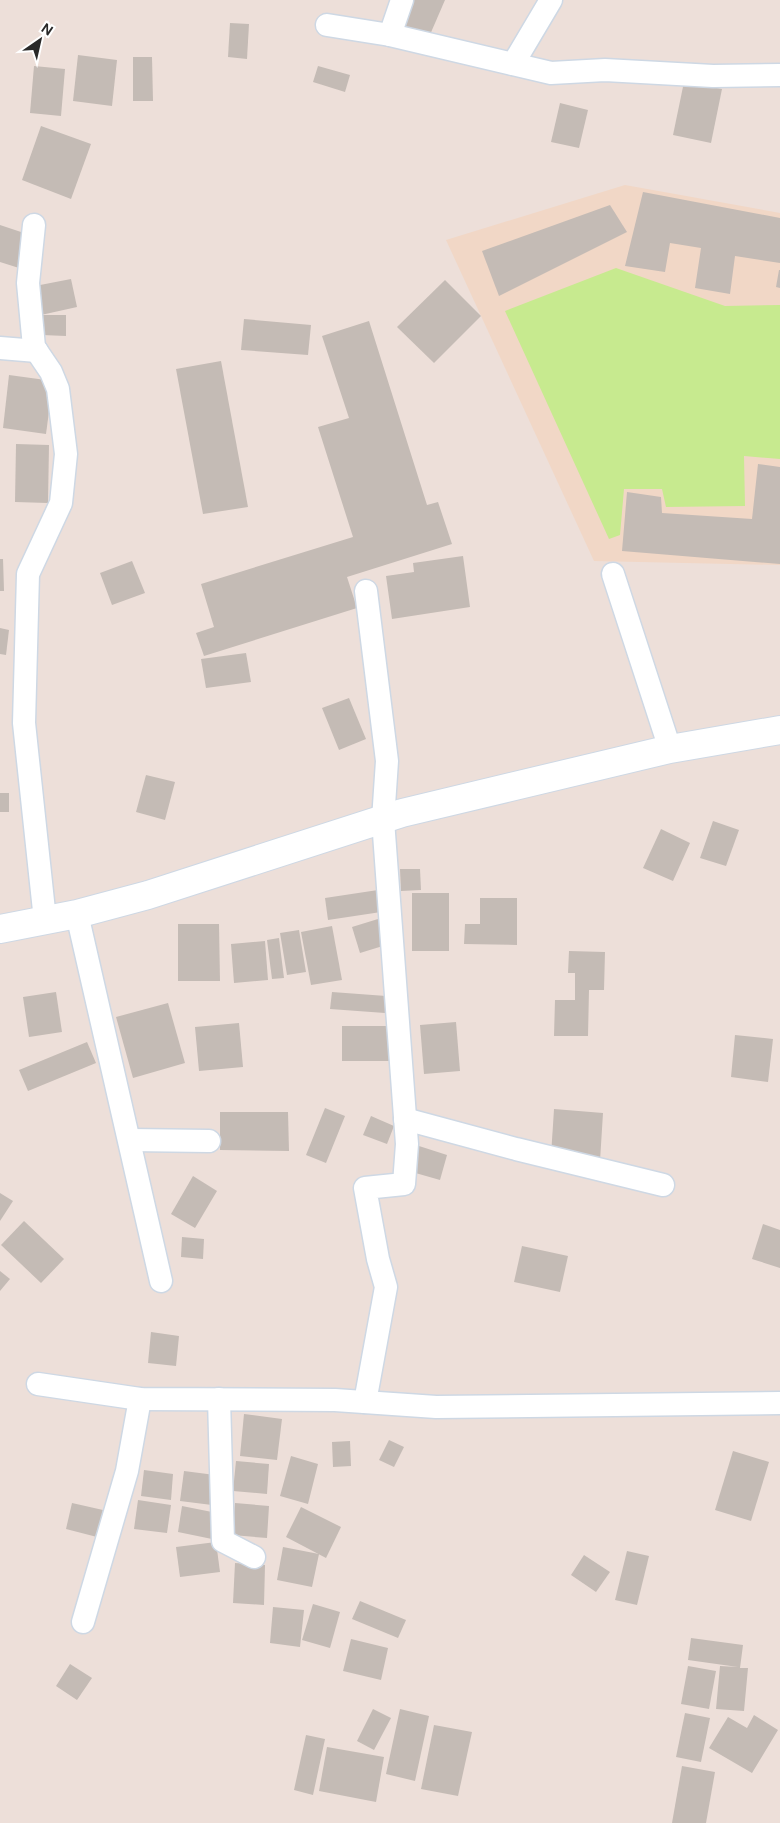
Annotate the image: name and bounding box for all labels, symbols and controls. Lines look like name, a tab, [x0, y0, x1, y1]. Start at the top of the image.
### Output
north arrow	[15, 15, 65, 65]
text: N	[38, 19, 57, 40]

